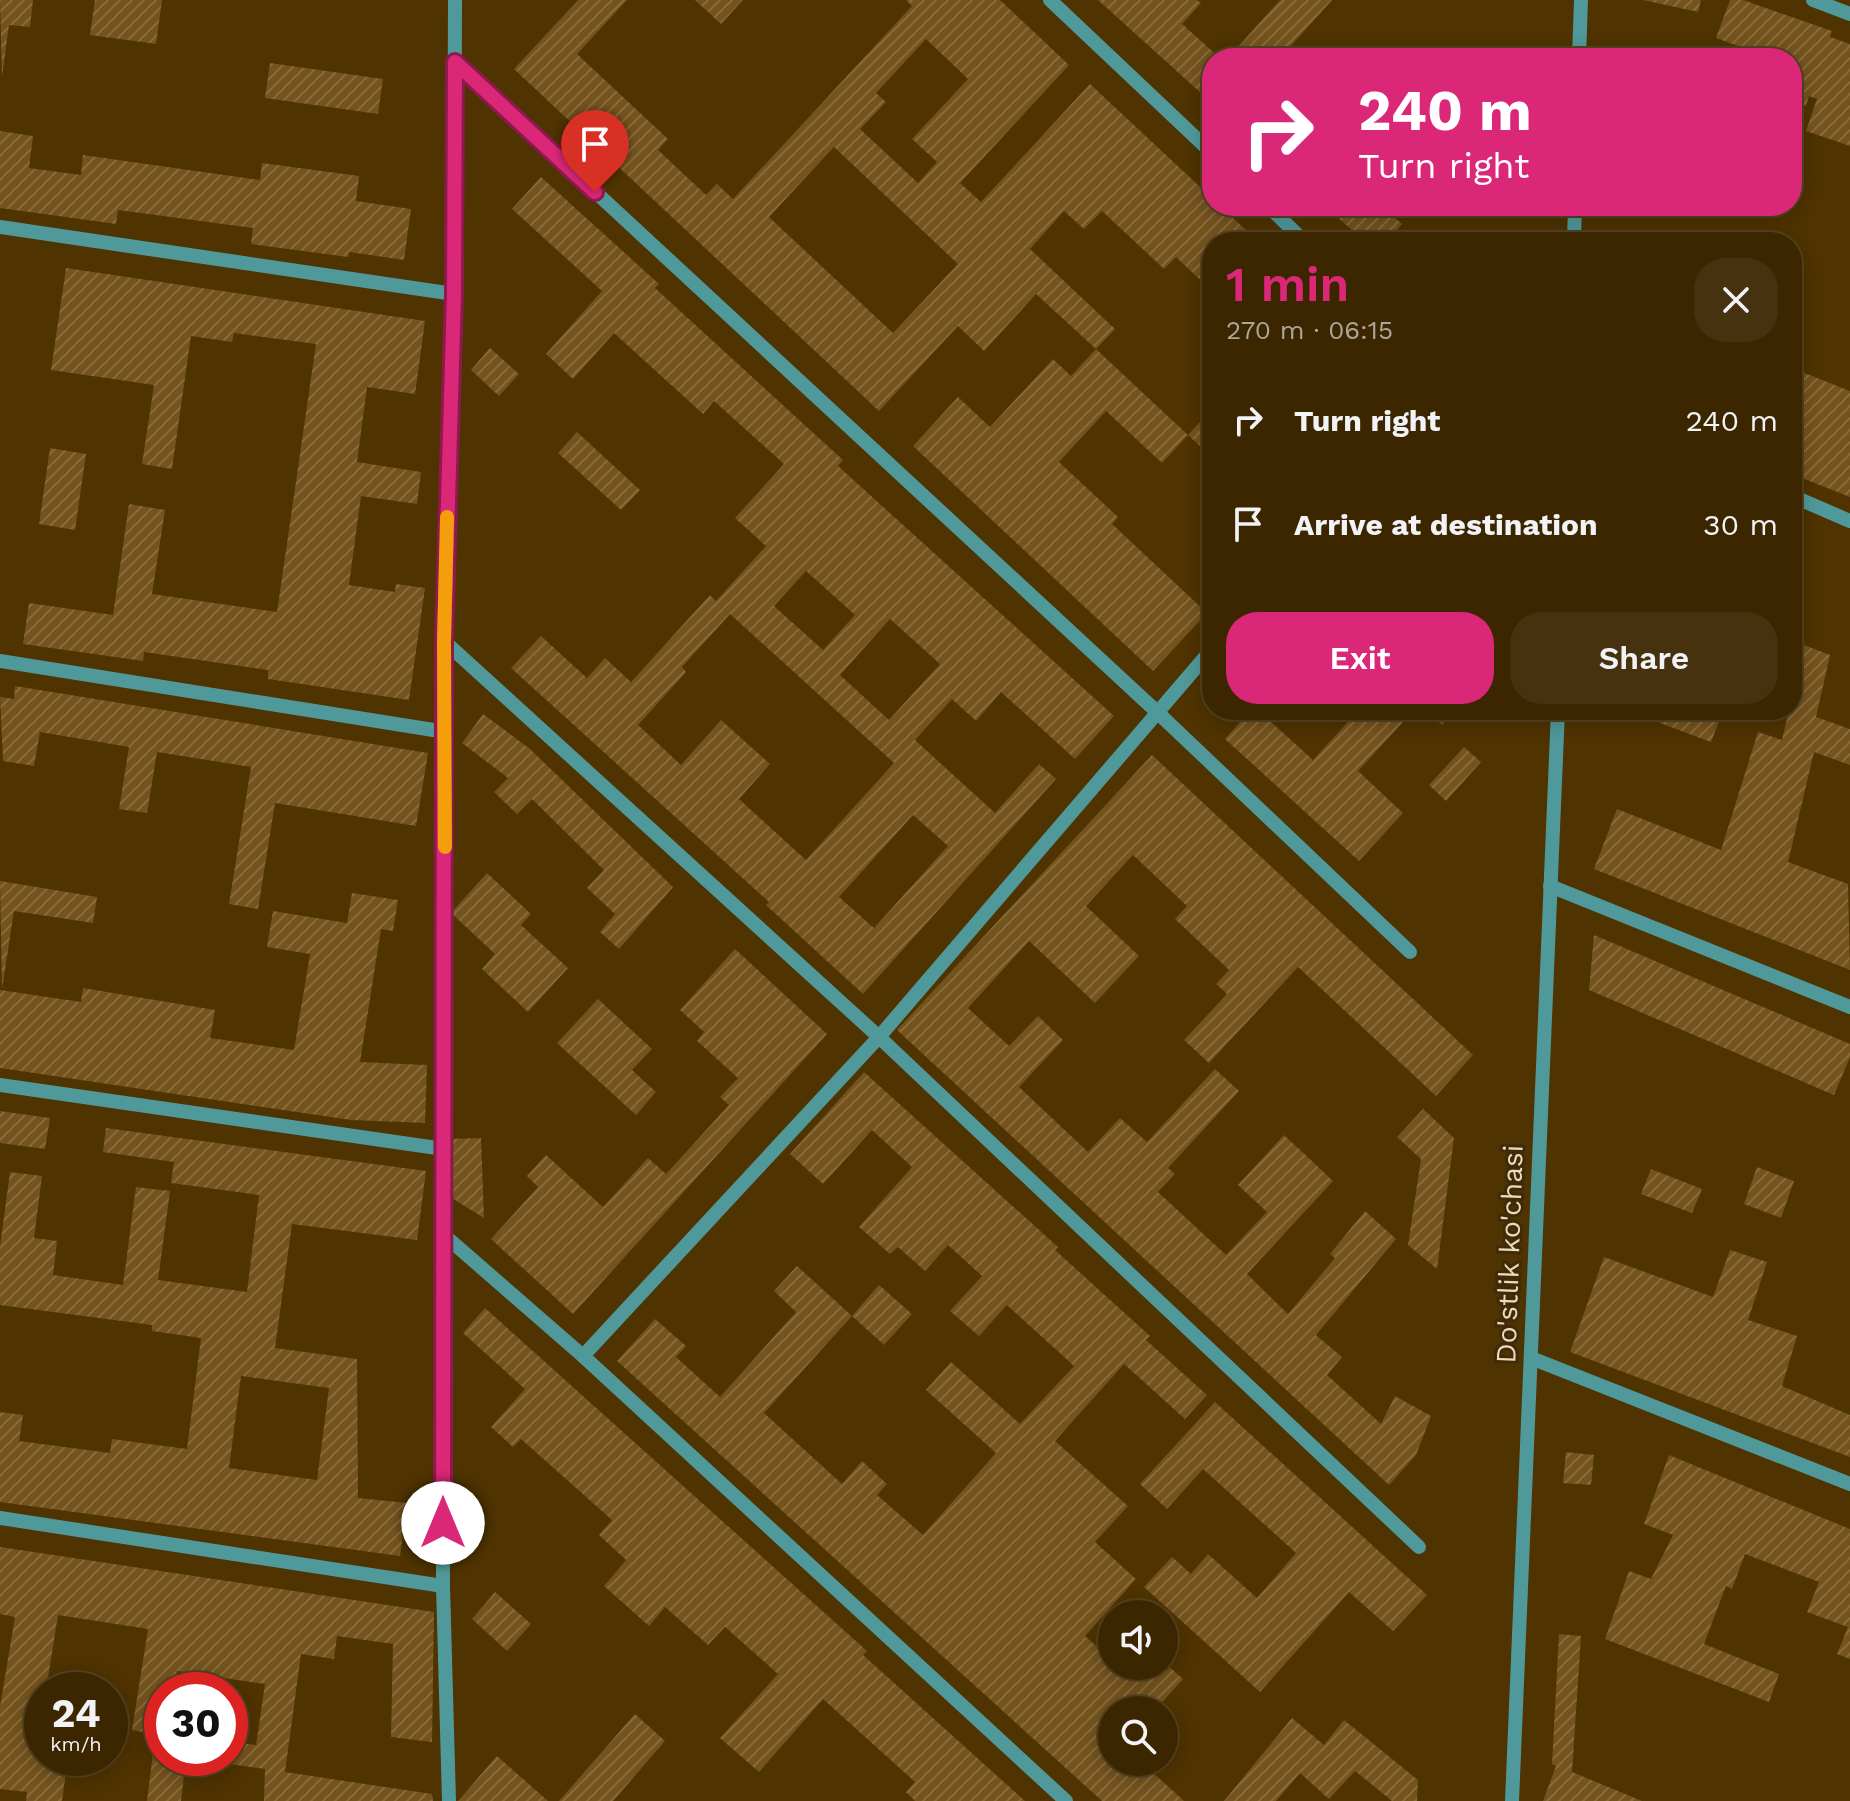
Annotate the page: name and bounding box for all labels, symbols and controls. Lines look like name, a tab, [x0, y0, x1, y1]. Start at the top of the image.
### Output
text: 240 m	[1358, 78, 1532, 144]
icon: right	[1226, 80, 1330, 184]
pin	[561, 110, 629, 192]
icon: arrive	[573, 122, 617, 166]
text: Turn right	[1358, 145, 1529, 187]
text: 1 min	[1226, 256, 1349, 313]
button: close	[1694, 258, 1778, 342]
text: 270 m · 06:15	[1226, 315, 1393, 345]
icon: right	[1226, 398, 1270, 442]
text: Turn right	[1294, 403, 1440, 438]
text: 240 m	[1686, 403, 1778, 438]
icon: arrive	[1226, 502, 1270, 546]
text: Arrive at destination	[1294, 507, 1598, 542]
text: 30 m	[1703, 507, 1778, 542]
button: Exit	[1226, 612, 1494, 704]
button: Share	[1510, 612, 1778, 704]
street label: Do'stlik ko'chasi	[1489, 1144, 1530, 1364]
position arrow	[401, 1481, 485, 1565]
map controls	[1098, 1600, 1178, 1776]
button: sound	[1098, 1600, 1178, 1680]
speed limit sign: 30	[144, 1672, 248, 1776]
text: 24	[51, 1690, 101, 1737]
button: search	[1098, 1696, 1178, 1776]
text: km/h	[50, 1732, 102, 1756]

